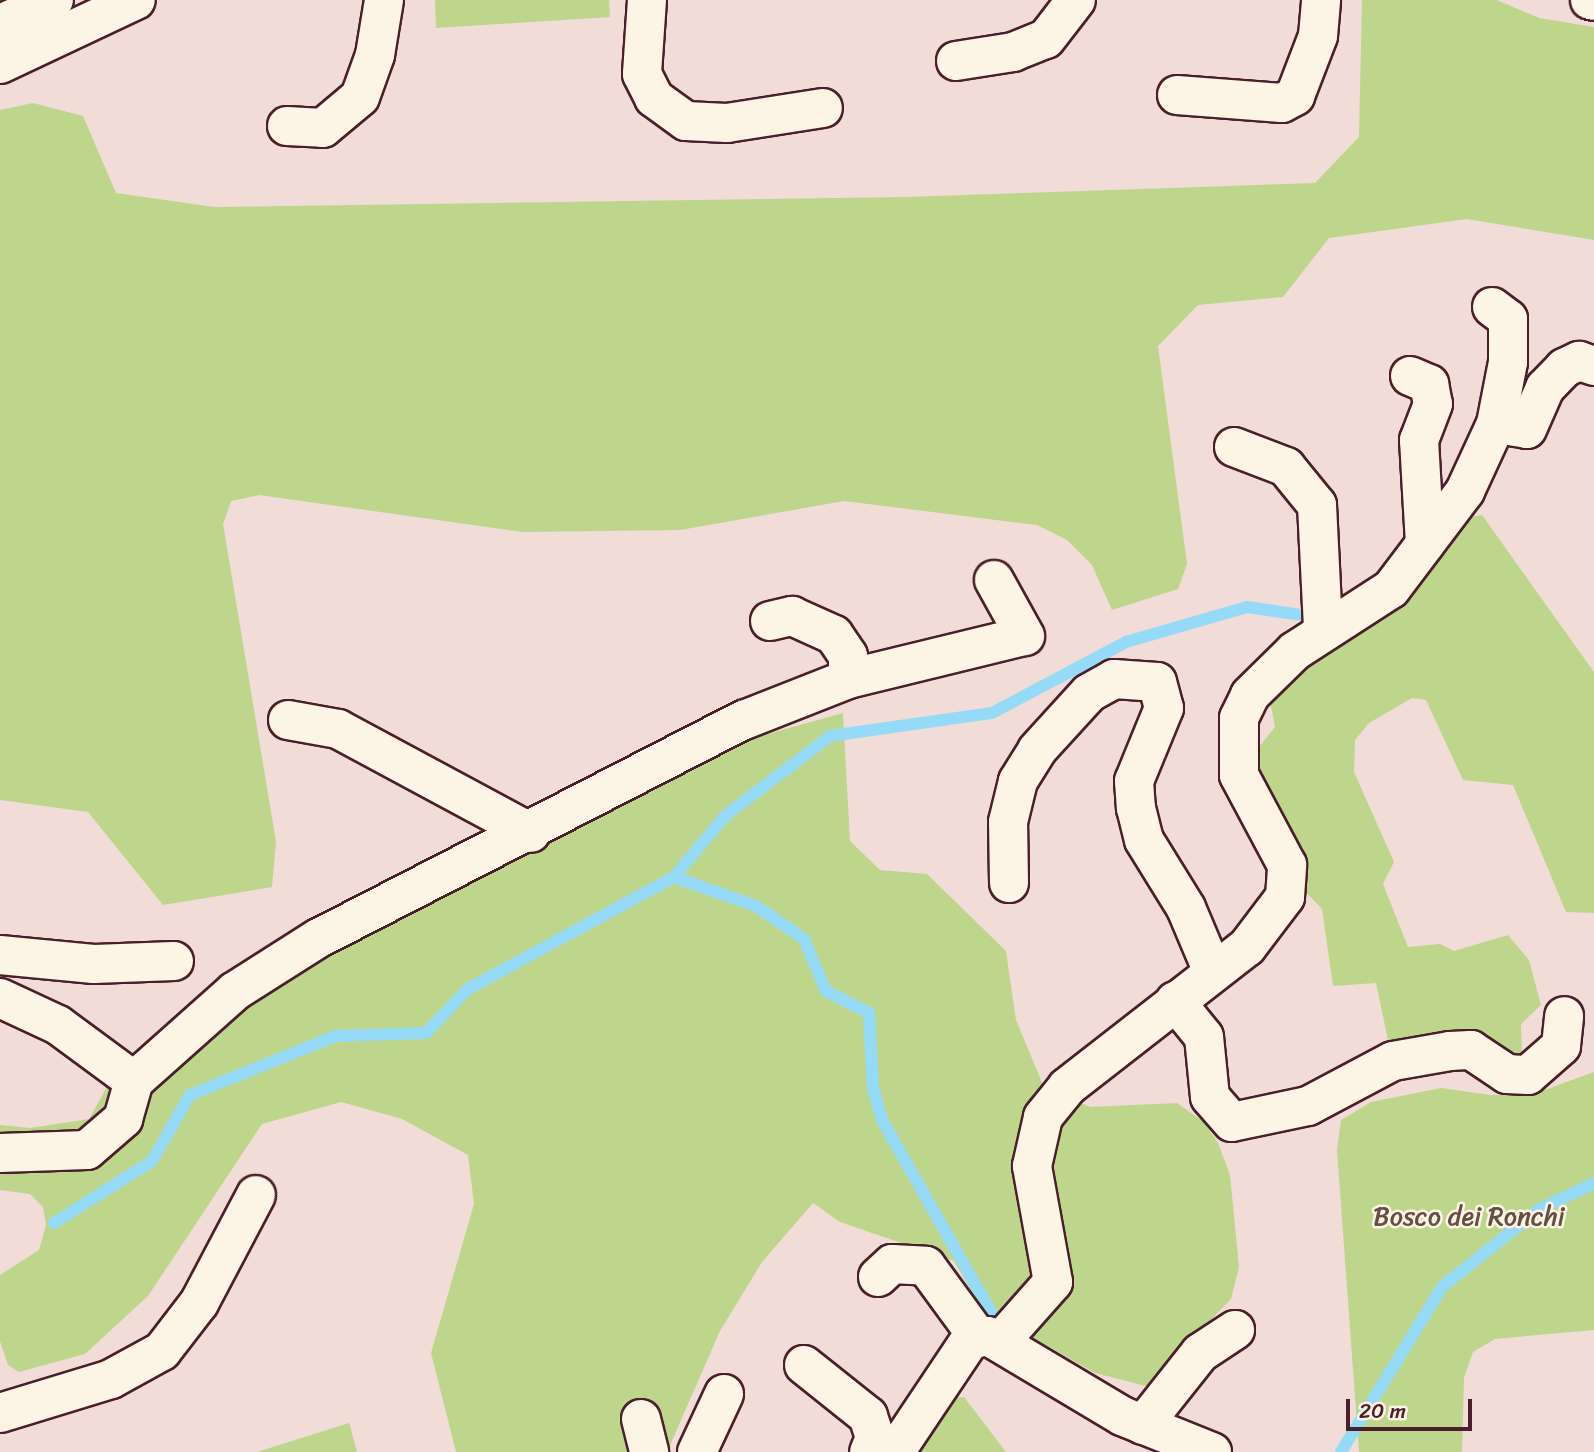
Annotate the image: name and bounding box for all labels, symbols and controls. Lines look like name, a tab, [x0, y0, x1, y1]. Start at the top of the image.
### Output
park label: Bosco dei Ronchi	[1373, 1201, 1565, 1233]
scale bar	[1349, 1386, 1475, 1430]
text: 20 m	[1359, 1392, 1406, 1430]

